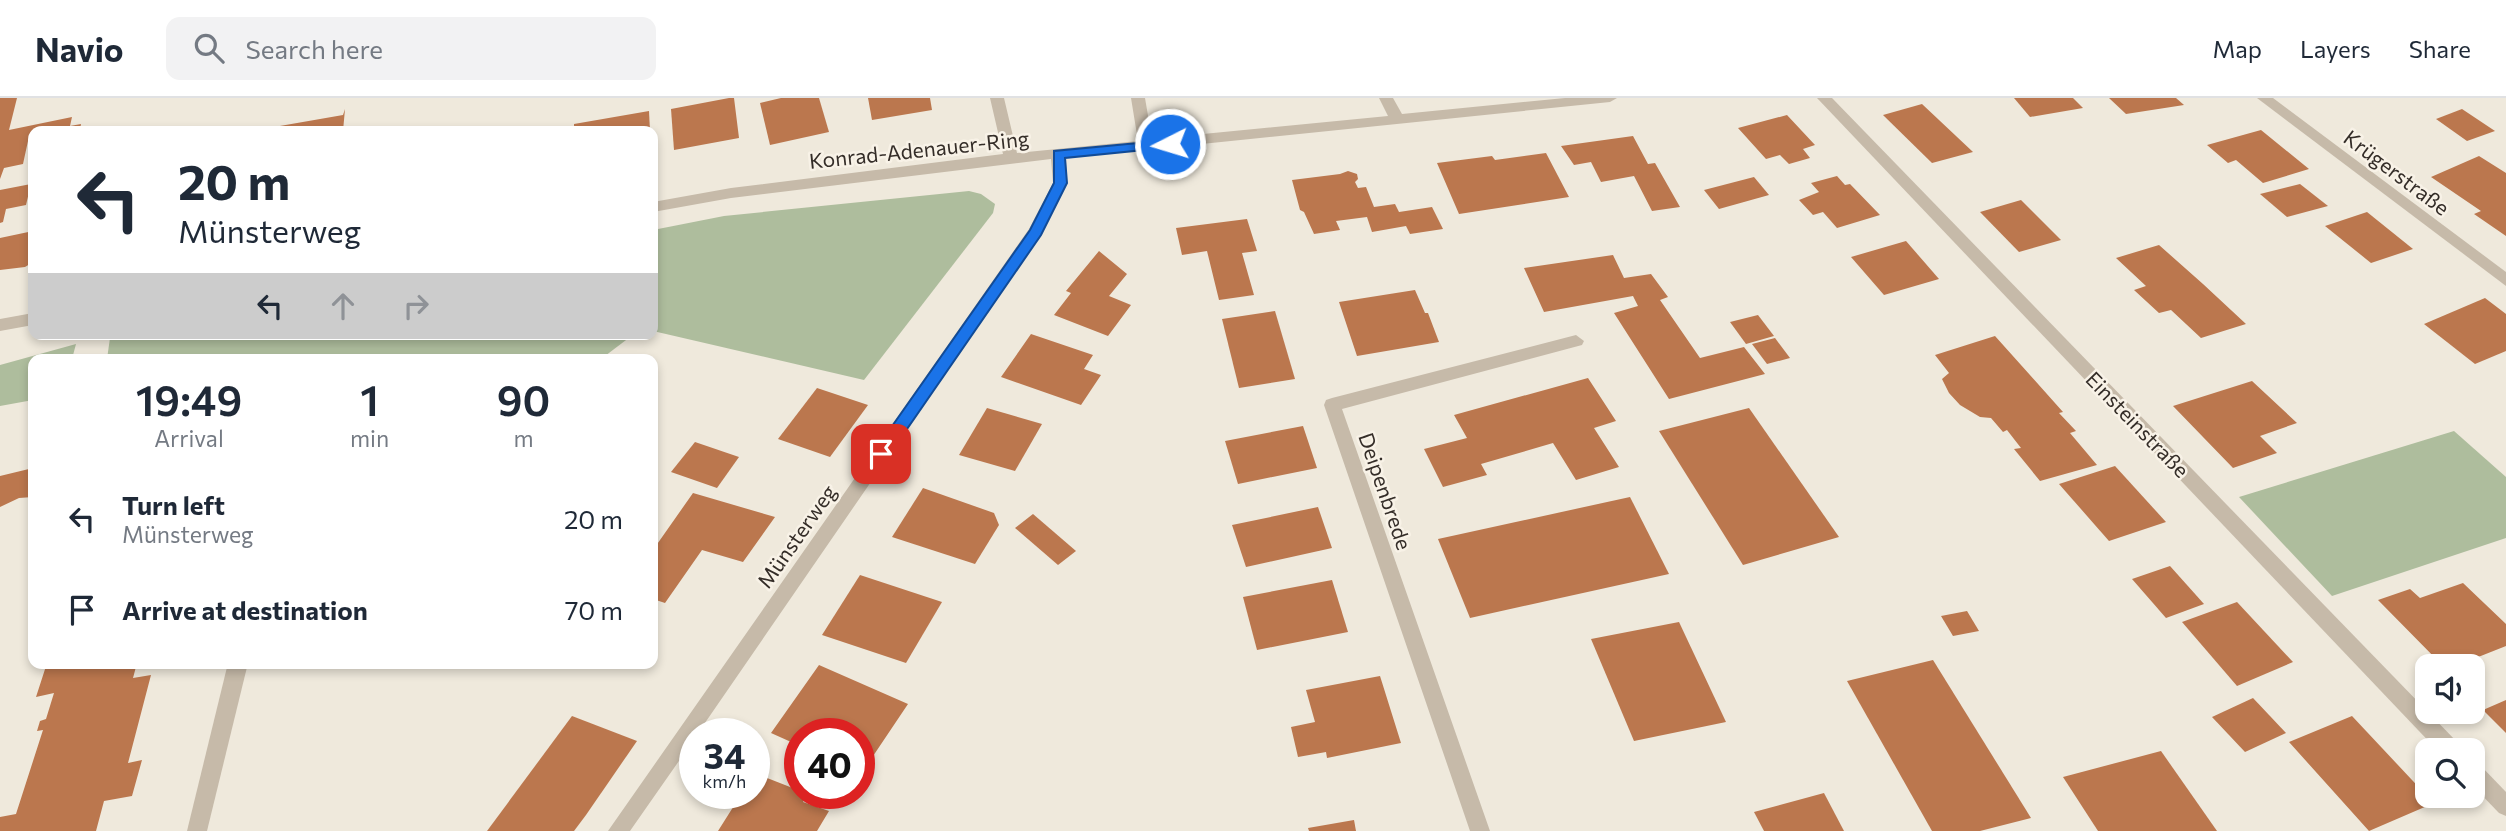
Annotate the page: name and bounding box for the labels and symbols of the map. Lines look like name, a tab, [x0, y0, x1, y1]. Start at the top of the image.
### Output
position arrow	[1133, 107, 1207, 181]
street label: Krügerstraße	[2339, 124, 2455, 220]
street label: Konrad-Adenauer-Ring	[808, 125, 1030, 173]
street label: Einsteinstraße	[2081, 366, 2195, 482]
pin	[851, 424, 911, 484]
street label: Deipenbrede	[1354, 429, 1418, 553]
street label: Münsterweg	[751, 480, 841, 592]
speed limit sign: 40	[784, 718, 875, 809]

